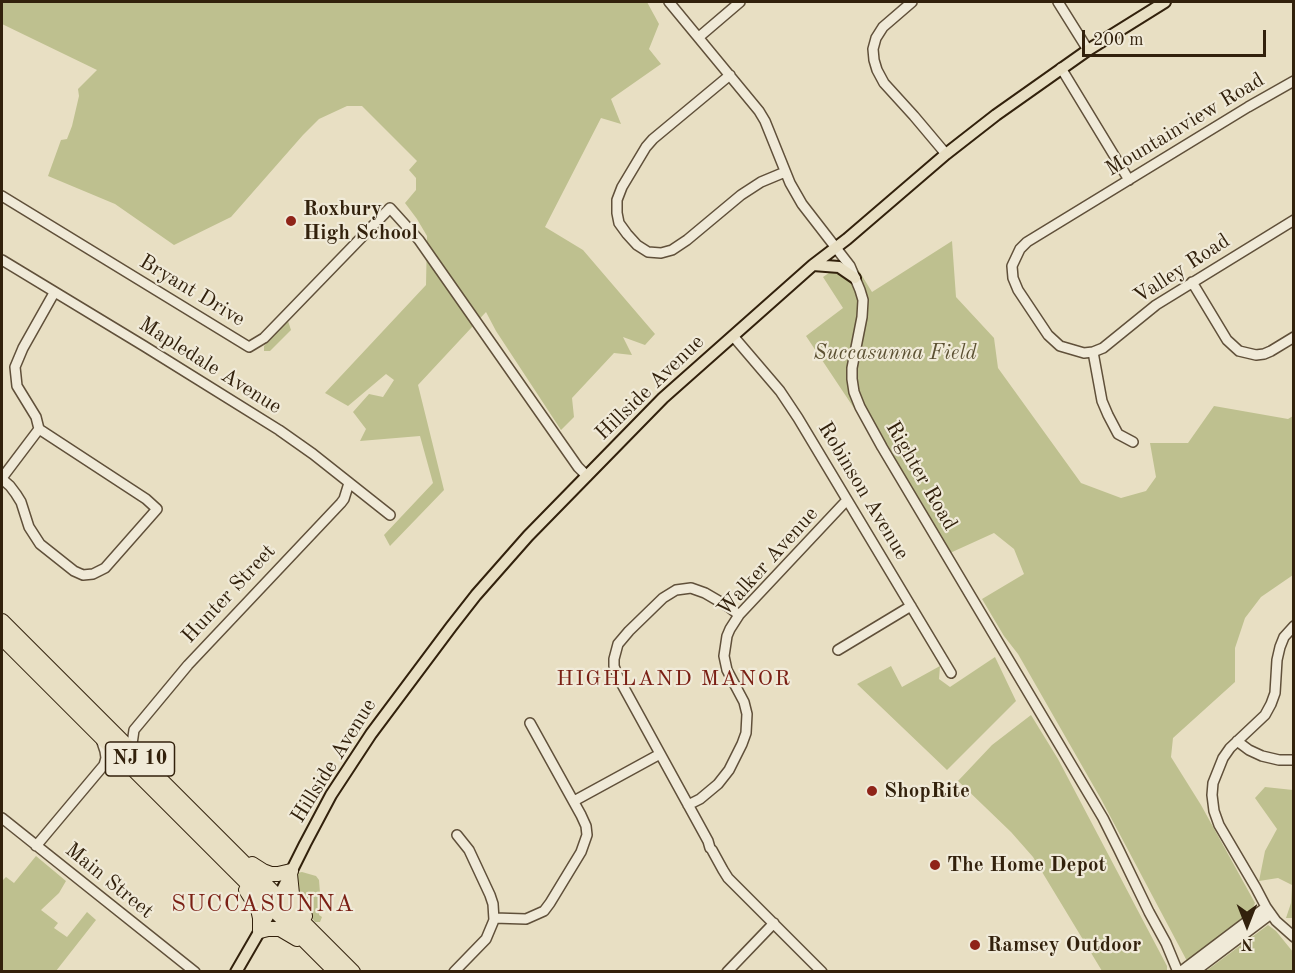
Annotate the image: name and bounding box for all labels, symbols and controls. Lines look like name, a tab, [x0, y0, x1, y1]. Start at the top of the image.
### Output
scale bar	[1085, 18, 1270, 56]
text: 200 m	[1093, 31, 1144, 49]
street label: Mountainview Road	[1101, 68, 1269, 182]
place label: Roxbury High School	[303, 196, 418, 246]
marker: Roxbury High School	[284, 214, 298, 228]
street label: Valley Road	[1129, 229, 1235, 309]
street label: Bryant Drive	[135, 250, 249, 332]
street label: Mapledale Avenue	[134, 312, 286, 420]
street label: Hillside Avenue	[590, 330, 710, 446]
park label: Succasunna Field	[813, 340, 977, 366]
street label: Robinson Avenue	[812, 417, 914, 565]
street label: Righter Road	[880, 417, 962, 535]
street label: Walker Avenue	[712, 502, 824, 622]
street label: Hunter Street	[177, 539, 281, 649]
district label: HIGHLAND MANOR	[556, 666, 792, 692]
street label: Hillside Avenue	[286, 694, 382, 828]
road number: NJ 10	[106, 742, 174, 776]
place label: ShopRite	[884, 778, 970, 804]
marker: ShopRite	[865, 784, 879, 798]
street label: Main Street	[60, 838, 158, 924]
place label: The Home Depot	[947, 852, 1106, 878]
marker: The Home Depot	[928, 858, 942, 872]
district label: SUCCASUNNA	[171, 891, 355, 919]
north arrow	[1217, 895, 1277, 955]
place label: Ramsey Outdoor	[987, 932, 1141, 958]
text: N	[1241, 935, 1253, 951]
marker: Ramsey Outdoor	[968, 938, 982, 952]

